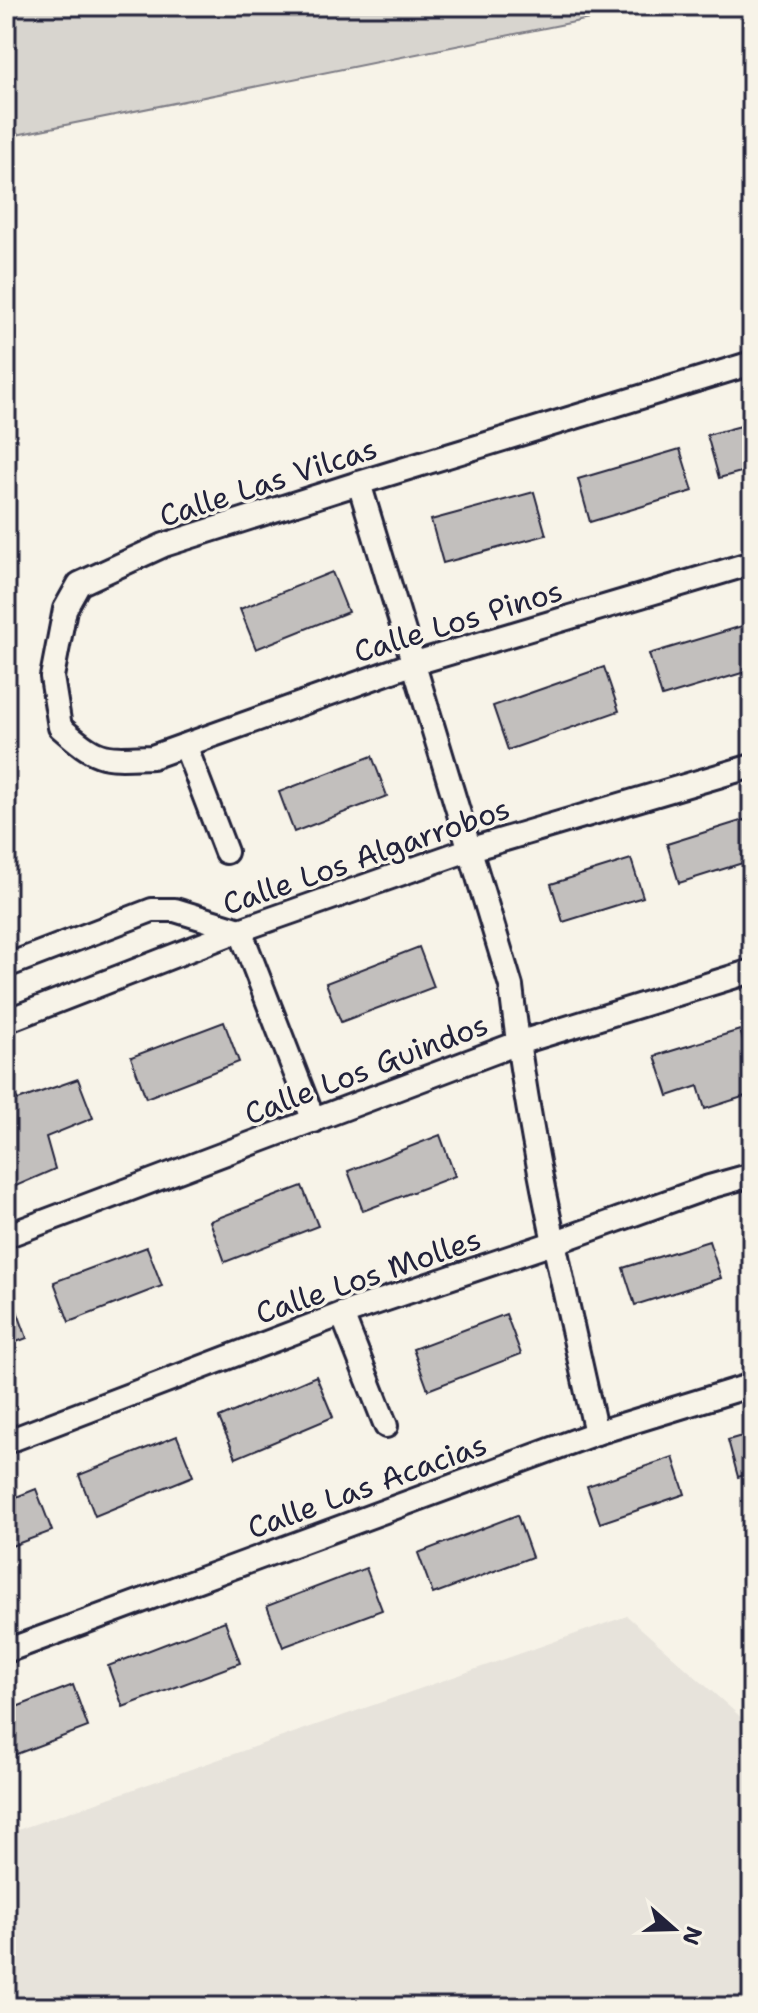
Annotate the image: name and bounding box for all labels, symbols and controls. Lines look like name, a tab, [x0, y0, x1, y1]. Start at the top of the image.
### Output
street label: Calle Las Vilcas	[154, 427, 382, 537]
street label: Calle Los Pinos	[349, 570, 567, 672]
street label: Calle Los Algarrobos	[217, 788, 515, 924]
street label: Calle Los Guindos	[238, 1004, 494, 1134]
street label: Calle Los Molles	[250, 1218, 486, 1334]
street label: Calle Las Acacias	[242, 1424, 492, 1548]
north arrow	[634, 1889, 714, 1969]
text: N	[676, 1923, 709, 1949]

